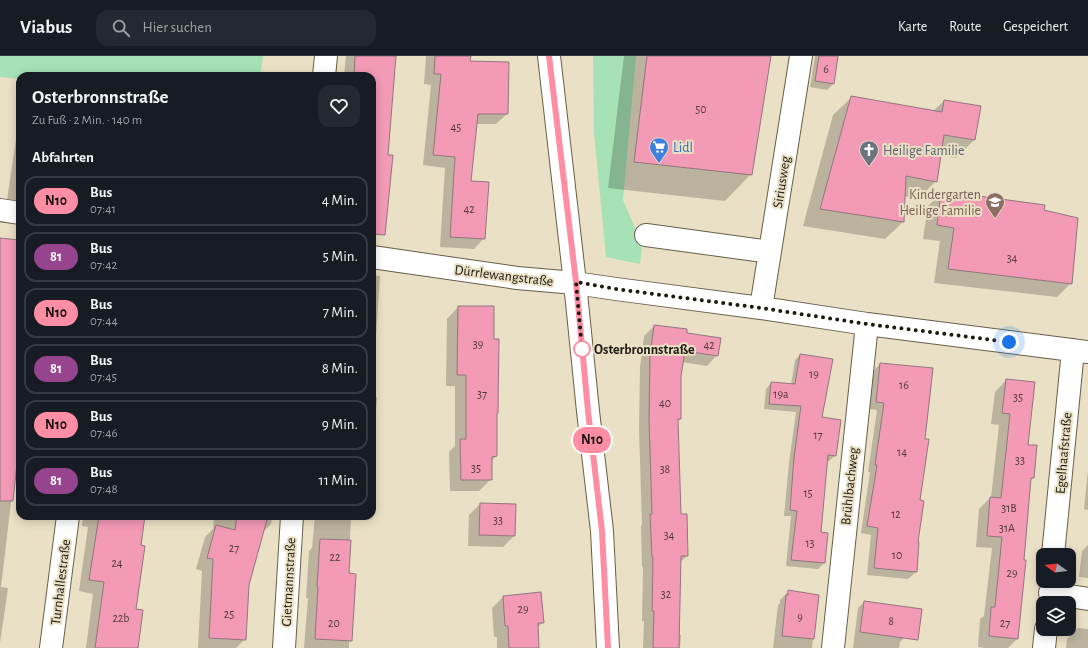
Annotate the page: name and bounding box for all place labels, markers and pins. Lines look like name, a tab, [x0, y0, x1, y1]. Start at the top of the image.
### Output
supermarket icon: Lidl	[648, 136, 670, 164]
church icon: Heilige Familie	[858, 139, 880, 167]
place label: Lidl	[673, 141, 693, 155]
place label: Heilige Familie	[883, 144, 964, 158]
place label: Kindergarten Heilige Familie	[900, 188, 981, 218]
school or university icon: Kindergarten Heilige Familie	[984, 191, 1006, 219]
marker: Osterbronnstraße	[573, 340, 591, 358]
place label: Osterbronnstraße	[594, 343, 695, 357]

